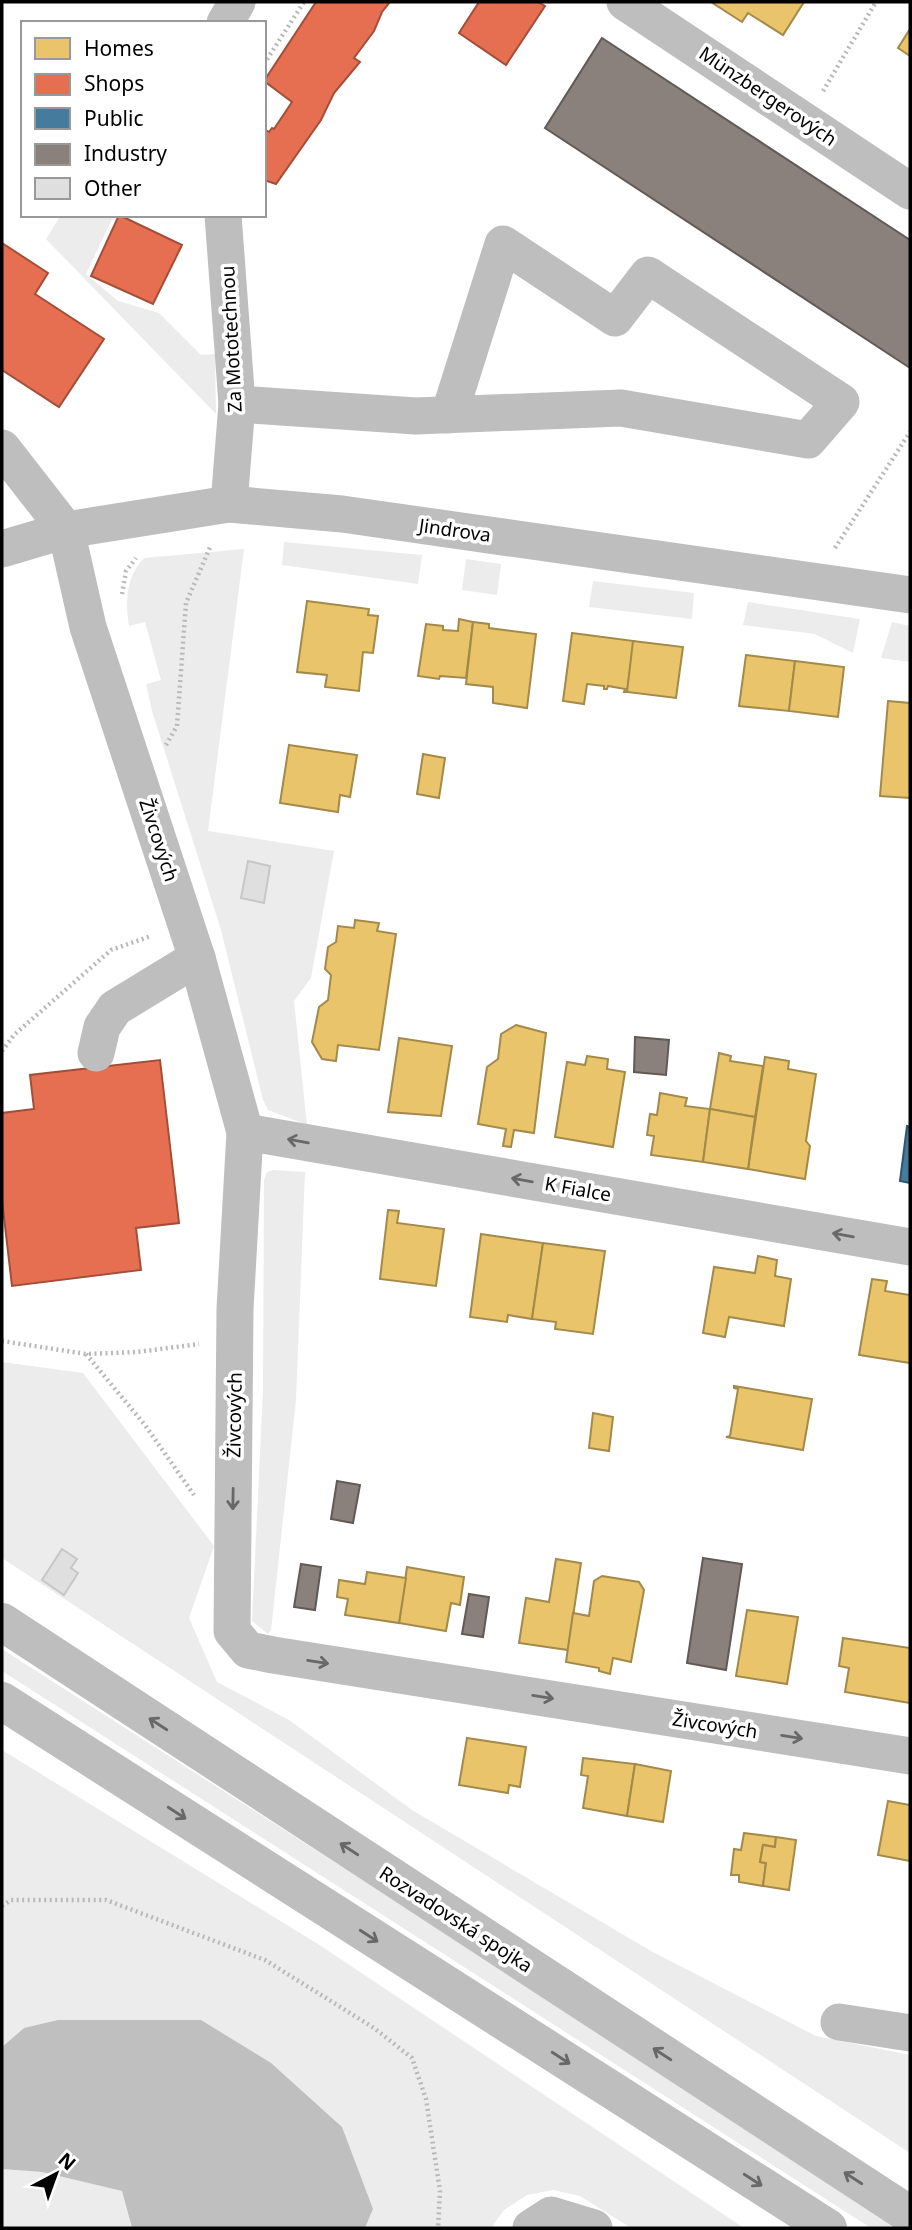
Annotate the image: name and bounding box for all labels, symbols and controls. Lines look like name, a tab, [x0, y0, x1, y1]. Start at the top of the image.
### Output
legend	[21, 21, 266, 217]
text: Homes	[84, 34, 154, 62]
street label: Münzbergerových	[694, 40, 842, 152]
text: Shops	[84, 69, 144, 97]
text: Public	[84, 104, 144, 132]
text: Industry	[84, 139, 167, 167]
text: Other	[84, 174, 142, 202]
street label: Za Mototechnou	[214, 265, 248, 413]
street label: Jindrova	[415, 512, 493, 548]
street label: Živcových	[133, 795, 185, 885]
one-way arrow	[287, 1134, 310, 1147]
street label: K Fialce	[543, 1170, 613, 1208]
one-way arrow	[511, 1173, 534, 1186]
one-way arrow	[832, 1228, 855, 1241]
street label: Živcových	[220, 1372, 248, 1458]
one-way arrow	[226, 1488, 240, 1511]
one-way arrow	[306, 1656, 329, 1669]
one-way arrow	[531, 1691, 554, 1704]
street label: Živcových	[671, 1705, 759, 1745]
one-way arrow	[149, 1717, 169, 1731]
one-way arrow	[780, 1731, 803, 1744]
one-way arrow	[167, 1806, 187, 1820]
one-way arrow	[340, 1842, 359, 1856]
street label: Rozvadovská spojka	[374, 1860, 538, 1978]
one-way arrow	[358, 1929, 378, 1943]
one-way arrow	[653, 2047, 672, 2061]
one-way arrow	[550, 2051, 570, 2065]
north arrow	[21, 2139, 91, 2209]
text: N	[53, 2146, 82, 2176]
one-way arrow	[844, 2171, 863, 2185]
one-way arrow	[742, 2174, 762, 2188]

